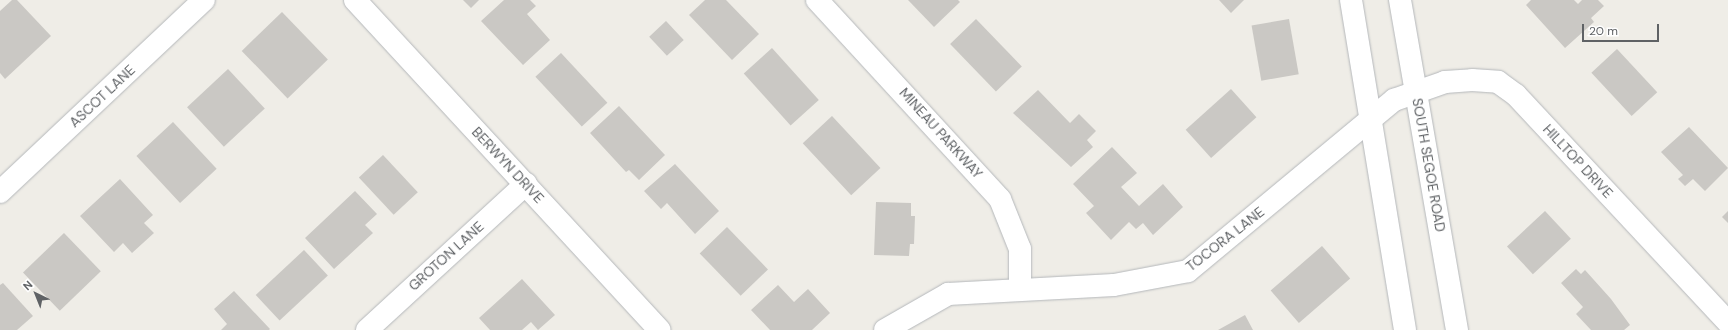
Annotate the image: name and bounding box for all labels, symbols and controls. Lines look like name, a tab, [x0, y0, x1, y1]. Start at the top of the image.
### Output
scale bar	[1584, 16, 1661, 42]
text: 20 m	[1589, 23, 1618, 39]
street label: ASCOT LANE	[66, 61, 138, 131]
street label: MINEAU PARKWAY	[896, 84, 986, 182]
street label: SOUTH SEGOE ROAD	[1409, 97, 1449, 233]
street label: HILLTOP DRIVE	[1540, 121, 1616, 201]
street label: BERWYN DRIVE	[468, 123, 548, 207]
street label: TOCORA LANE	[1183, 203, 1267, 275]
street label: GROTON LANE	[405, 218, 487, 294]
north arrow	[16, 274, 56, 314]
text: N	[20, 277, 36, 293]

